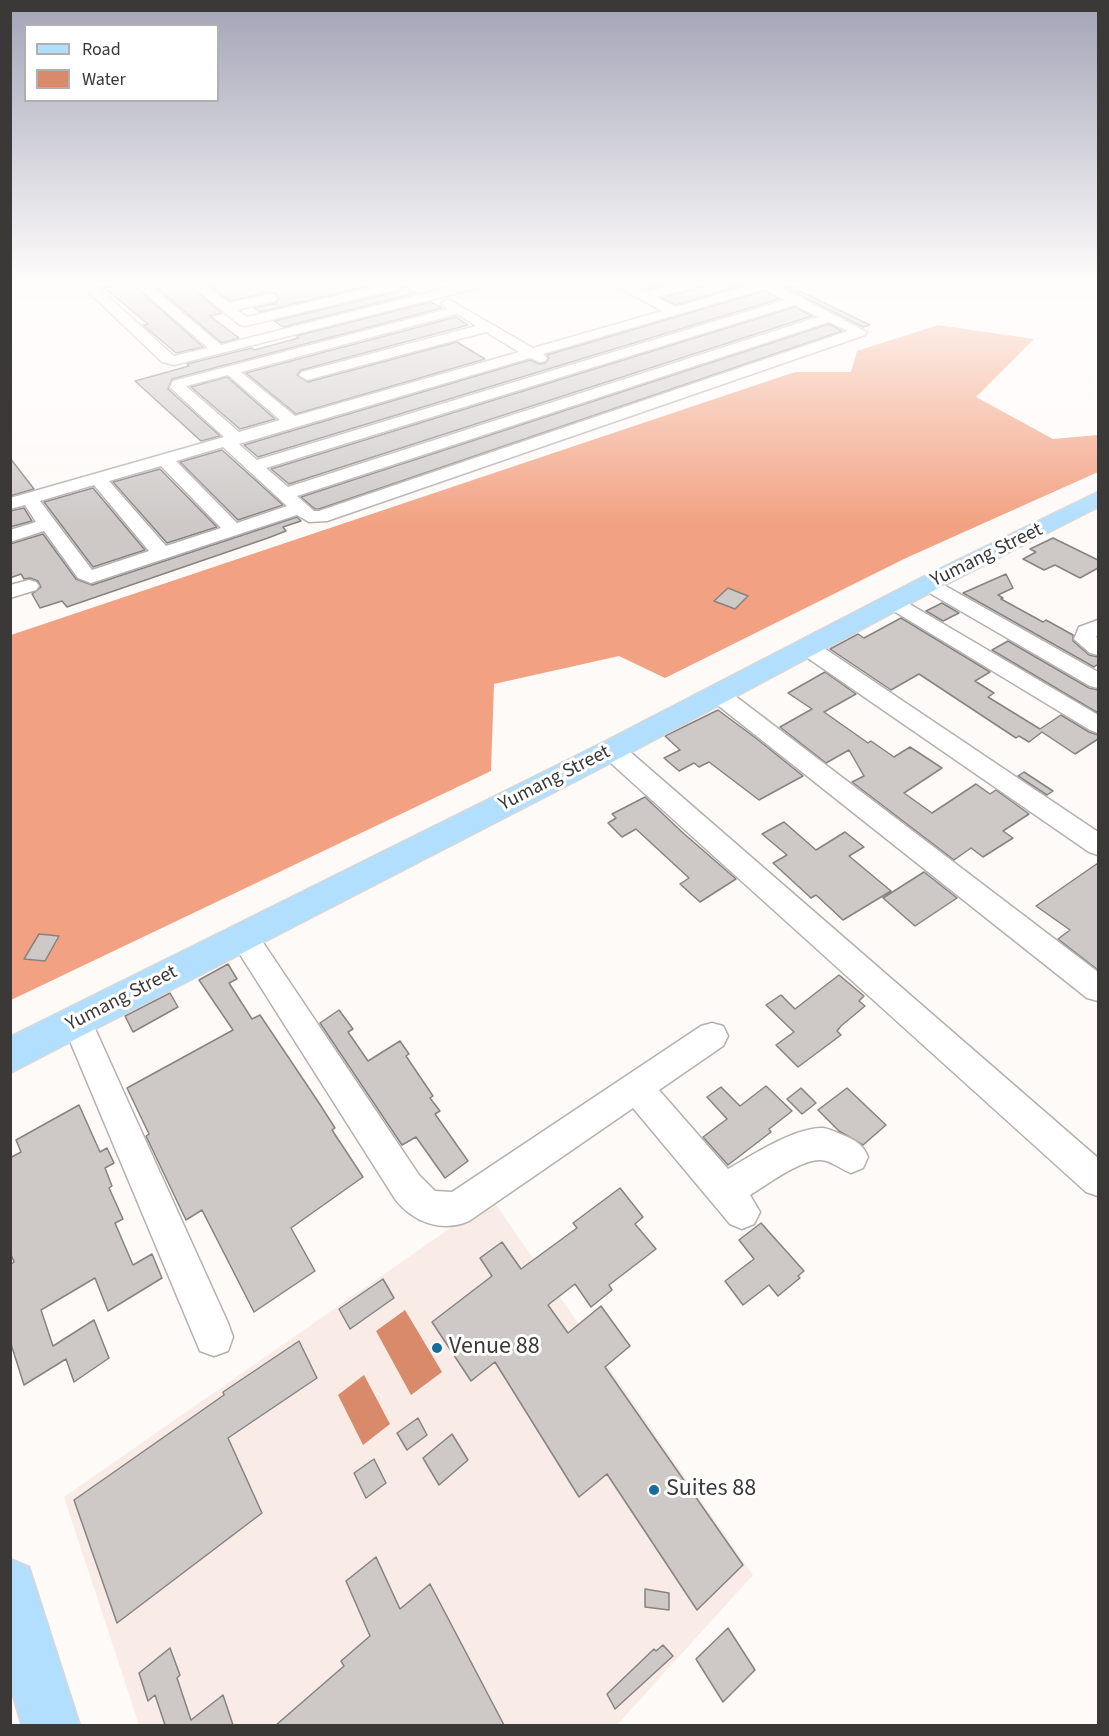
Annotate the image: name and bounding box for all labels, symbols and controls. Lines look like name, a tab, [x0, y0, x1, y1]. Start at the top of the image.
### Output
legend	[24, 24, 219, 102]
text: Road	[82, 37, 121, 62]
text: Water	[82, 67, 126, 92]
street label: Yumang Street	[927, 519, 1047, 593]
street label: Yumang Street	[495, 741, 615, 817]
street label: Yumang Street	[62, 961, 182, 1037]
place label: Venue 88	[449, 1334, 540, 1362]
marker: Venue 88	[430, 1341, 444, 1355]
place label: Suites 88	[666, 1476, 756, 1504]
marker: Suites 88	[647, 1483, 661, 1497]

